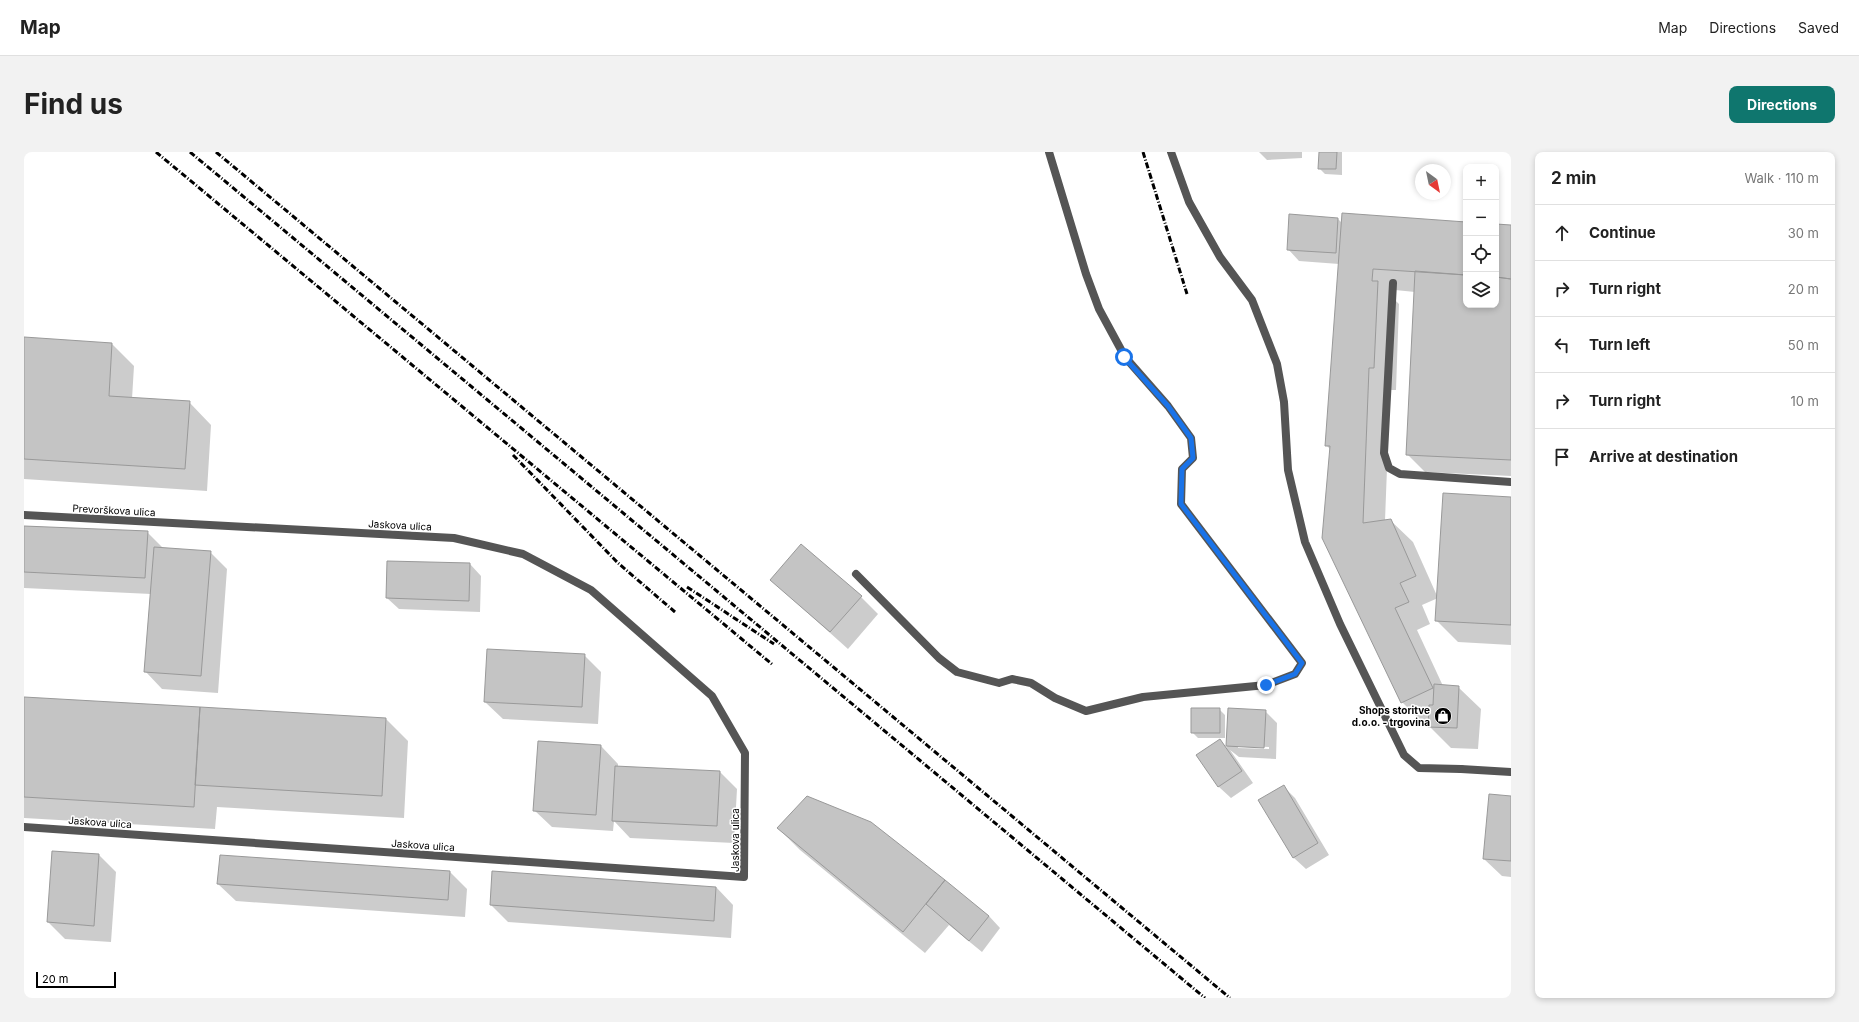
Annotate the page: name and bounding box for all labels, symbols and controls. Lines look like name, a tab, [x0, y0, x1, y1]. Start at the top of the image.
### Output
text: Map	[20, 16, 61, 39]
text: Map	[1658, 19, 1687, 36]
text: Directions	[1709, 19, 1776, 36]
text: Saved	[1798, 19, 1839, 36]
button: Directions	[1729, 86, 1835, 123]
text: Find us	[24, 87, 123, 121]
north arrow	[1415, 164, 1451, 200]
map controls	[1463, 164, 1499, 308]
button: +	[1463, 164, 1499, 200]
text: 2 min	[1551, 168, 1596, 188]
text: Walk · 110 m	[1744, 170, 1819, 186]
button: −	[1463, 200, 1499, 236]
icon: ahead	[1551, 222, 1573, 244]
text: Continue	[1589, 223, 1656, 242]
text: 30 m	[1788, 225, 1819, 241]
button: locate	[1463, 236, 1499, 272]
button: layers	[1463, 272, 1499, 308]
icon: right	[1551, 278, 1573, 300]
text: Turn right	[1589, 279, 1661, 298]
text: 20 m	[1788, 281, 1819, 297]
icon: left	[1551, 334, 1573, 356]
text: Turn left	[1589, 335, 1650, 354]
text: 50 m	[1788, 337, 1819, 353]
route start	[1115, 348, 1133, 366]
icon: right	[1551, 390, 1573, 412]
text: Turn right	[1589, 391, 1661, 410]
text: 10 m	[1790, 393, 1819, 409]
icon: arrive	[1551, 446, 1573, 468]
text: Arrive at destination	[1589, 447, 1738, 466]
street label: Prevorškova ulica	[72, 502, 156, 518]
street label: Jaskova ulica	[368, 517, 432, 533]
route end	[1257, 676, 1275, 694]
place label: Shops storitve d.o.o. - trgovina	[1352, 704, 1430, 729]
shop icon: Shops storitve d.o.o. - trgovina	[1433, 706, 1453, 726]
street label: Jaskova ulica	[729, 808, 741, 872]
street label: Jaskova ulica	[68, 814, 132, 830]
street label: Jaskova ulica	[391, 837, 455, 853]
scale bar	[36, 970, 116, 989]
text: 20 m	[42, 972, 68, 986]

